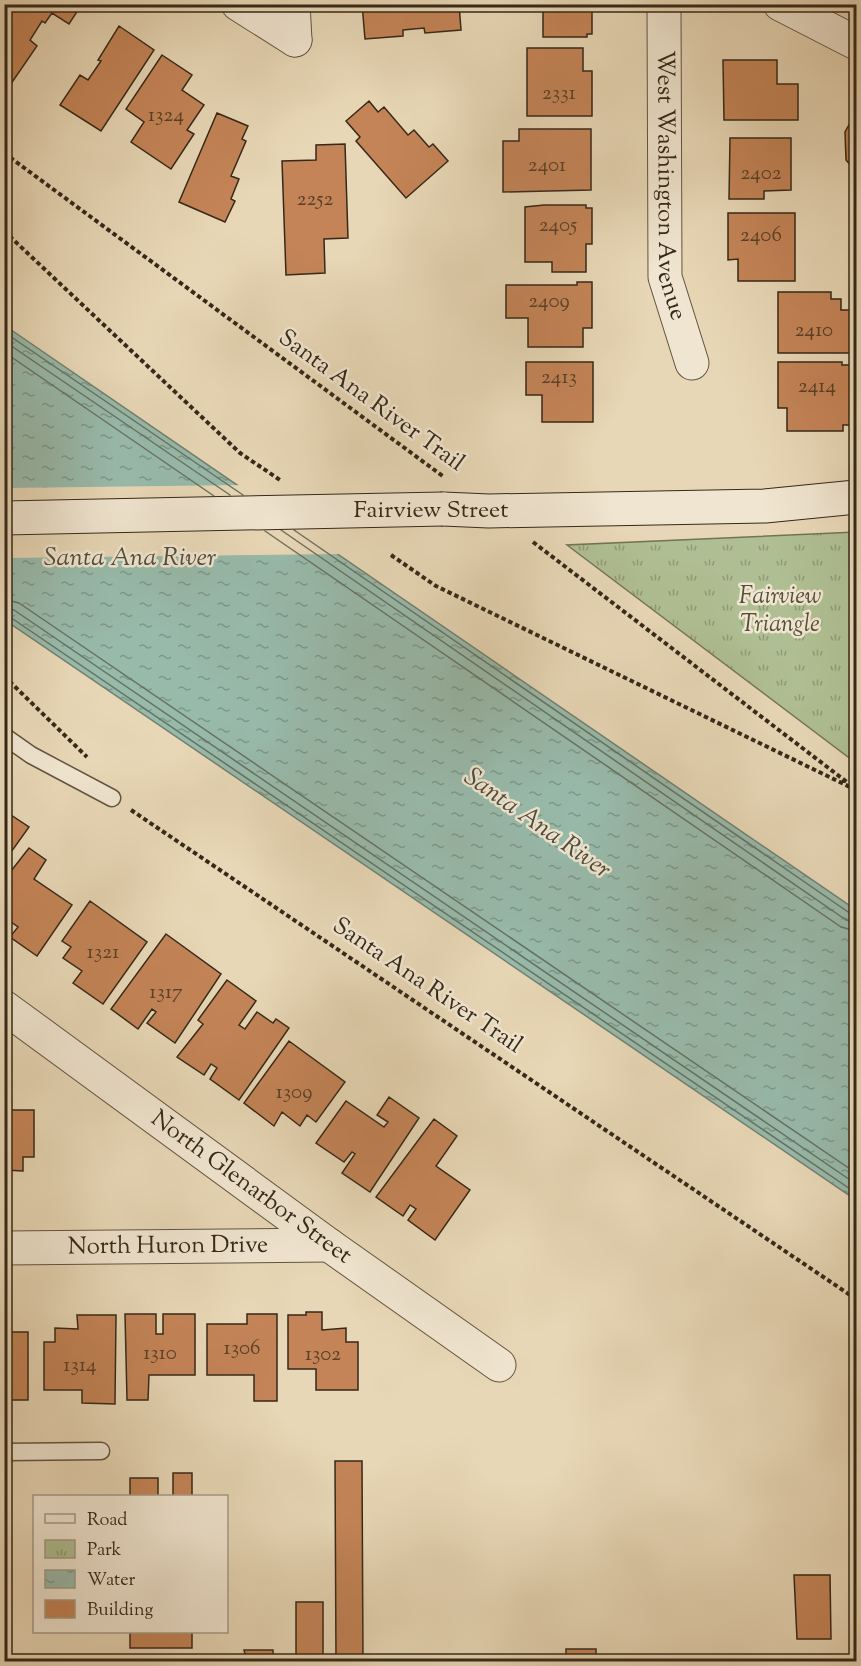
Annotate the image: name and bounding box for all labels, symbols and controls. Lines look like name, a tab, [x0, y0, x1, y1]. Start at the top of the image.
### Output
street label: West Washington Avenue	[647, 50, 695, 325]
house number: 2331	[542, 79, 576, 109]
house number: 1324	[148, 101, 184, 131]
house number: 2401	[528, 151, 566, 181]
house number: 2402	[741, 159, 782, 189]
house number: 2252	[297, 185, 334, 215]
house number: 2405	[539, 211, 577, 241]
house number: 2406	[740, 221, 782, 251]
house number: 2409	[528, 287, 570, 317]
house number: 2410	[795, 316, 833, 346]
street label: Santa Ana River Trail	[271, 322, 471, 480]
house number: 2413	[541, 363, 577, 393]
house number: 2414	[798, 372, 836, 402]
street label: Fairview Street	[354, 494, 508, 528]
water label: Santa Ana River	[44, 540, 216, 577]
park label: Fairview Triangle	[739, 580, 821, 642]
water label: Santa Ana River	[456, 759, 618, 889]
street label: Santa Ana River Trail	[325, 910, 529, 1063]
house number: 1321	[87, 938, 119, 968]
house number: 1317	[149, 978, 183, 1008]
house number: 1309	[276, 1078, 312, 1108]
street label: North Glenarbor Street	[143, 1103, 358, 1273]
street label: North Huron Drive	[68, 1229, 268, 1264]
house number: 1306	[224, 1334, 260, 1364]
house number: 1310	[143, 1339, 177, 1369]
house number: 1302	[305, 1340, 341, 1370]
house number: 1314	[63, 1351, 97, 1381]
legend	[33, 1495, 228, 1633]
text: Road	[87, 1508, 127, 1534]
text: Park	[87, 1538, 122, 1564]
text: Water	[87, 1568, 136, 1594]
text: Building	[87, 1598, 153, 1624]

